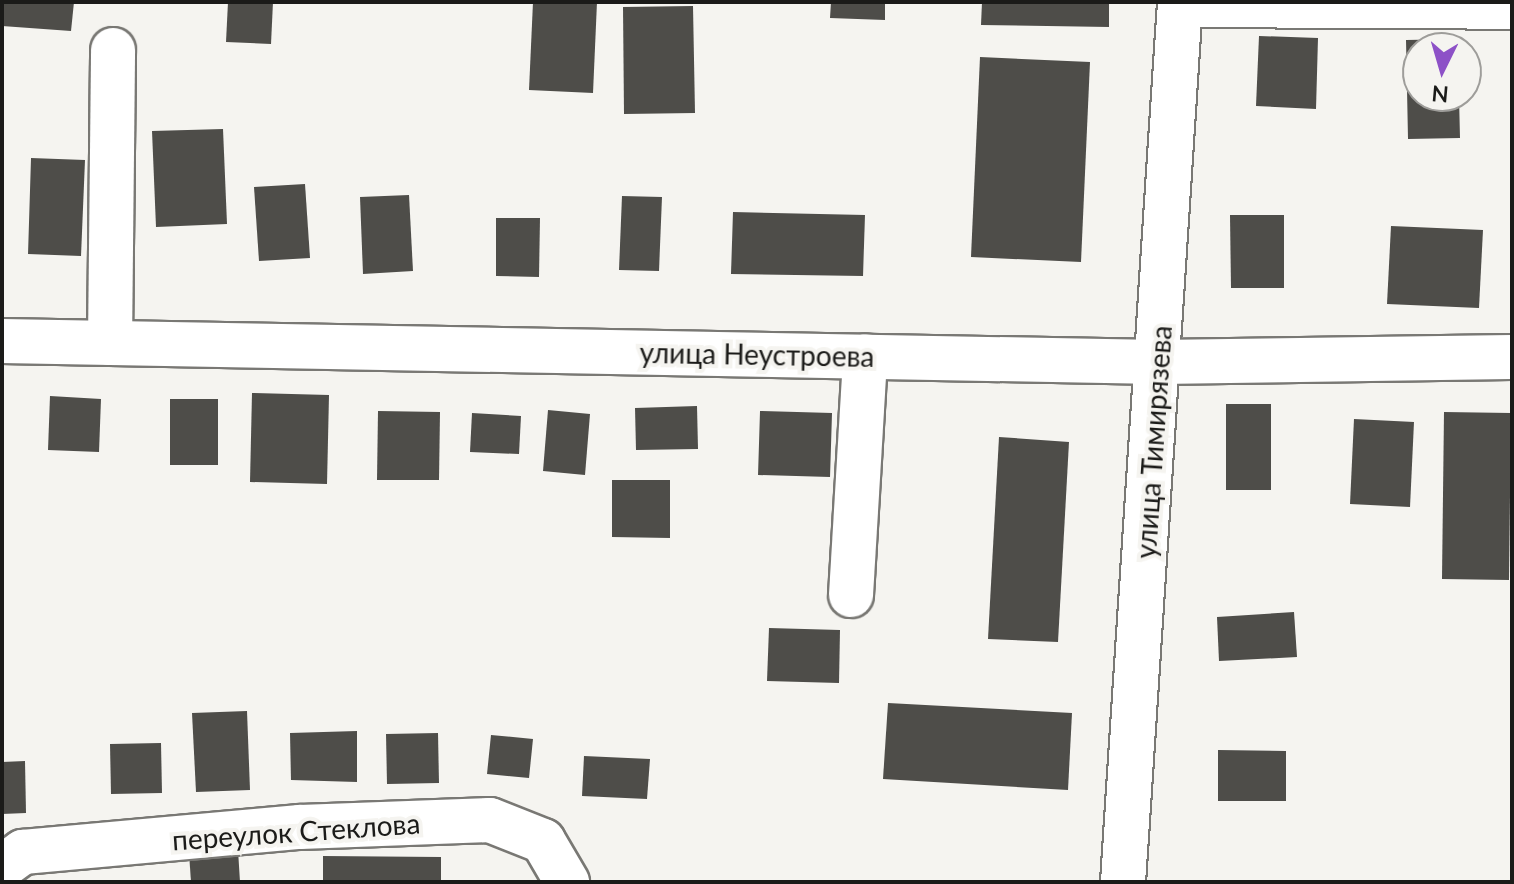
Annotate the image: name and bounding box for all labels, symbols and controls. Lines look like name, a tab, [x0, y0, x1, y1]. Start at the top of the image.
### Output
north arrow	[1402, 32, 1482, 112]
text: N	[1430, 80, 1450, 109]
street label: улица Тимирязева	[1128, 324, 1178, 560]
street label: улица Неустроева	[639, 335, 875, 373]
street label: переулок Стеклова	[171, 806, 421, 856]

